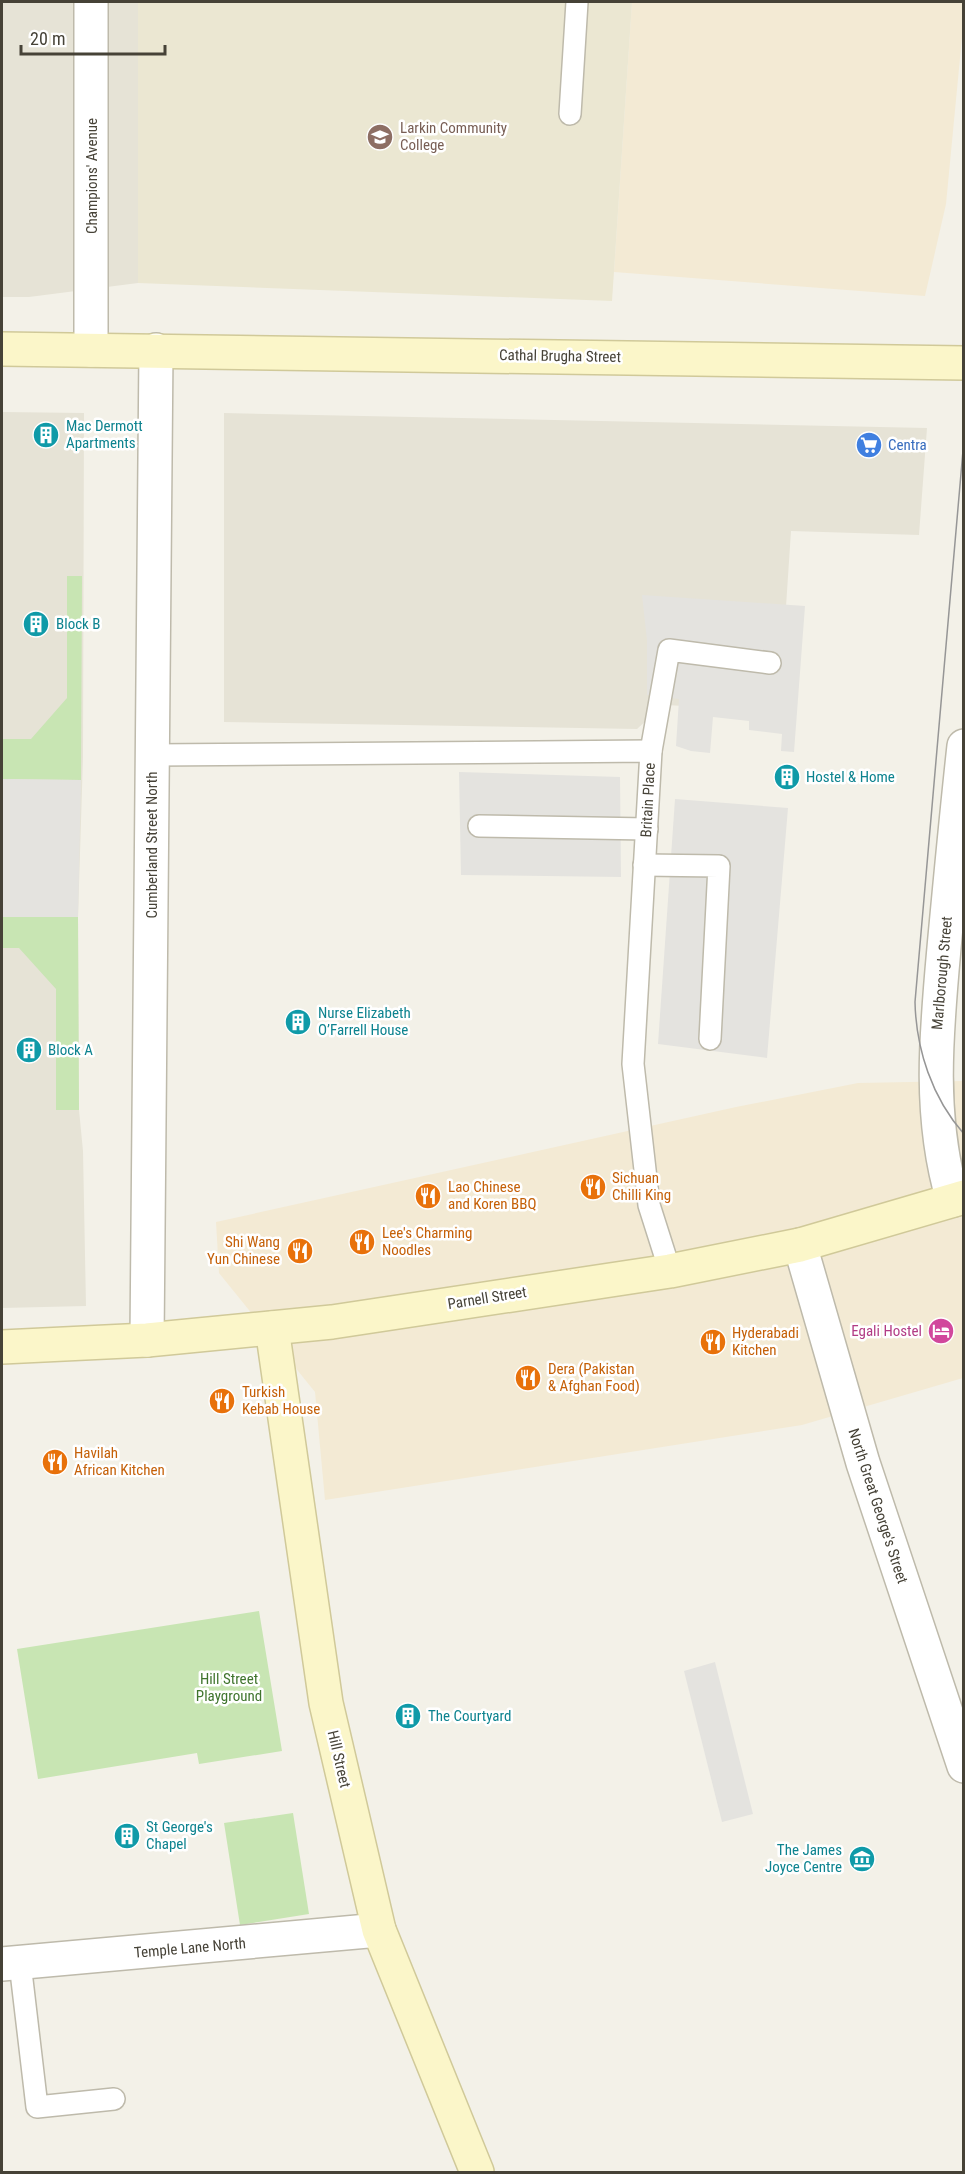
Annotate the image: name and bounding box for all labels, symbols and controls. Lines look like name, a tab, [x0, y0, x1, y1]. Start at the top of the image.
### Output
scale bar	[21, 18, 165, 56]
text: 20 m	[30, 28, 65, 49]
street label: Champions' Avenue	[83, 118, 101, 234]
place label: Larkin Community College	[400, 119, 507, 154]
school or university icon: Larkin Community College	[365, 122, 395, 152]
street label: Cathal Brugha Street	[499, 346, 621, 366]
place label: Mac Dermott Apartments	[66, 417, 143, 452]
building icon: Mac Dermott Apartments	[31, 420, 61, 450]
supermarket icon: Centra	[854, 430, 884, 460]
place label: Centra	[888, 436, 927, 454]
building icon: Block B	[21, 609, 51, 639]
place label: Block B	[56, 615, 100, 633]
street label: Britain Place	[637, 762, 659, 838]
building icon: Hostel & Home	[772, 762, 802, 792]
place label: Hostel & Home	[806, 768, 895, 786]
street label: Cumberland Street North	[143, 772, 161, 918]
street label: Marlborough Street	[928, 915, 956, 1031]
place label: Nurse Elizabeth O’Farrell House	[318, 1004, 411, 1039]
building icon: Nurse Elizabeth O’Farrell House	[283, 1007, 313, 1037]
building icon: Block A	[14, 1035, 44, 1065]
place label: Block A	[48, 1041, 93, 1059]
place label: Sichuan Chilli King	[612, 1169, 671, 1204]
restaurant icon: Sichuan Chilli King	[578, 1172, 608, 1202]
place label: Lao Chinese and Koren BBQ	[448, 1178, 536, 1213]
restaurant icon: Lao Chinese and Koren BBQ	[413, 1181, 443, 1211]
place label: Lee's Charming Noodles	[382, 1224, 472, 1259]
restaurant icon: Lee's Charming Noodles	[347, 1227, 377, 1257]
place label: Shi Wang Yun Chinese	[207, 1233, 280, 1268]
restaurant icon: Shi Wang Yun Chinese	[285, 1236, 315, 1266]
street label: Parnell Street	[446, 1283, 528, 1313]
hotel icon: Egali Hostel	[926, 1316, 956, 1346]
place label: Egali Hostel	[851, 1322, 922, 1340]
place label: Hyderabadi Kitchen	[732, 1324, 799, 1359]
restaurant icon: Hyderabadi Kitchen	[698, 1327, 728, 1357]
place label: Dera (Pakistan & Afghan Food)	[548, 1360, 640, 1395]
restaurant icon: Dera (Pakistan & Afghan Food)	[513, 1363, 543, 1393]
place label: Turkish Kebab House	[242, 1383, 320, 1418]
restaurant icon: Turkish Kebab House	[207, 1386, 237, 1416]
street label: North Great George's Street	[844, 1426, 912, 1586]
place label: Havilah African Kitchen	[74, 1444, 165, 1479]
restaurant icon: Havilah African Kitchen	[40, 1447, 70, 1477]
park label: Hill Street Playground	[196, 1670, 262, 1705]
building icon: The Courtyard	[393, 1701, 423, 1731]
place label: The Courtyard	[428, 1707, 511, 1725]
street label: Hill Street	[324, 1729, 354, 1789]
place label: St George's Chapel	[146, 1818, 213, 1853]
building icon: St George's Chapel	[112, 1821, 142, 1851]
place label: The James Joyce Centre	[765, 1841, 842, 1876]
museum icon: The James Joyce Centre	[847, 1844, 877, 1874]
street label: Temple Lane North	[133, 1934, 247, 1962]

